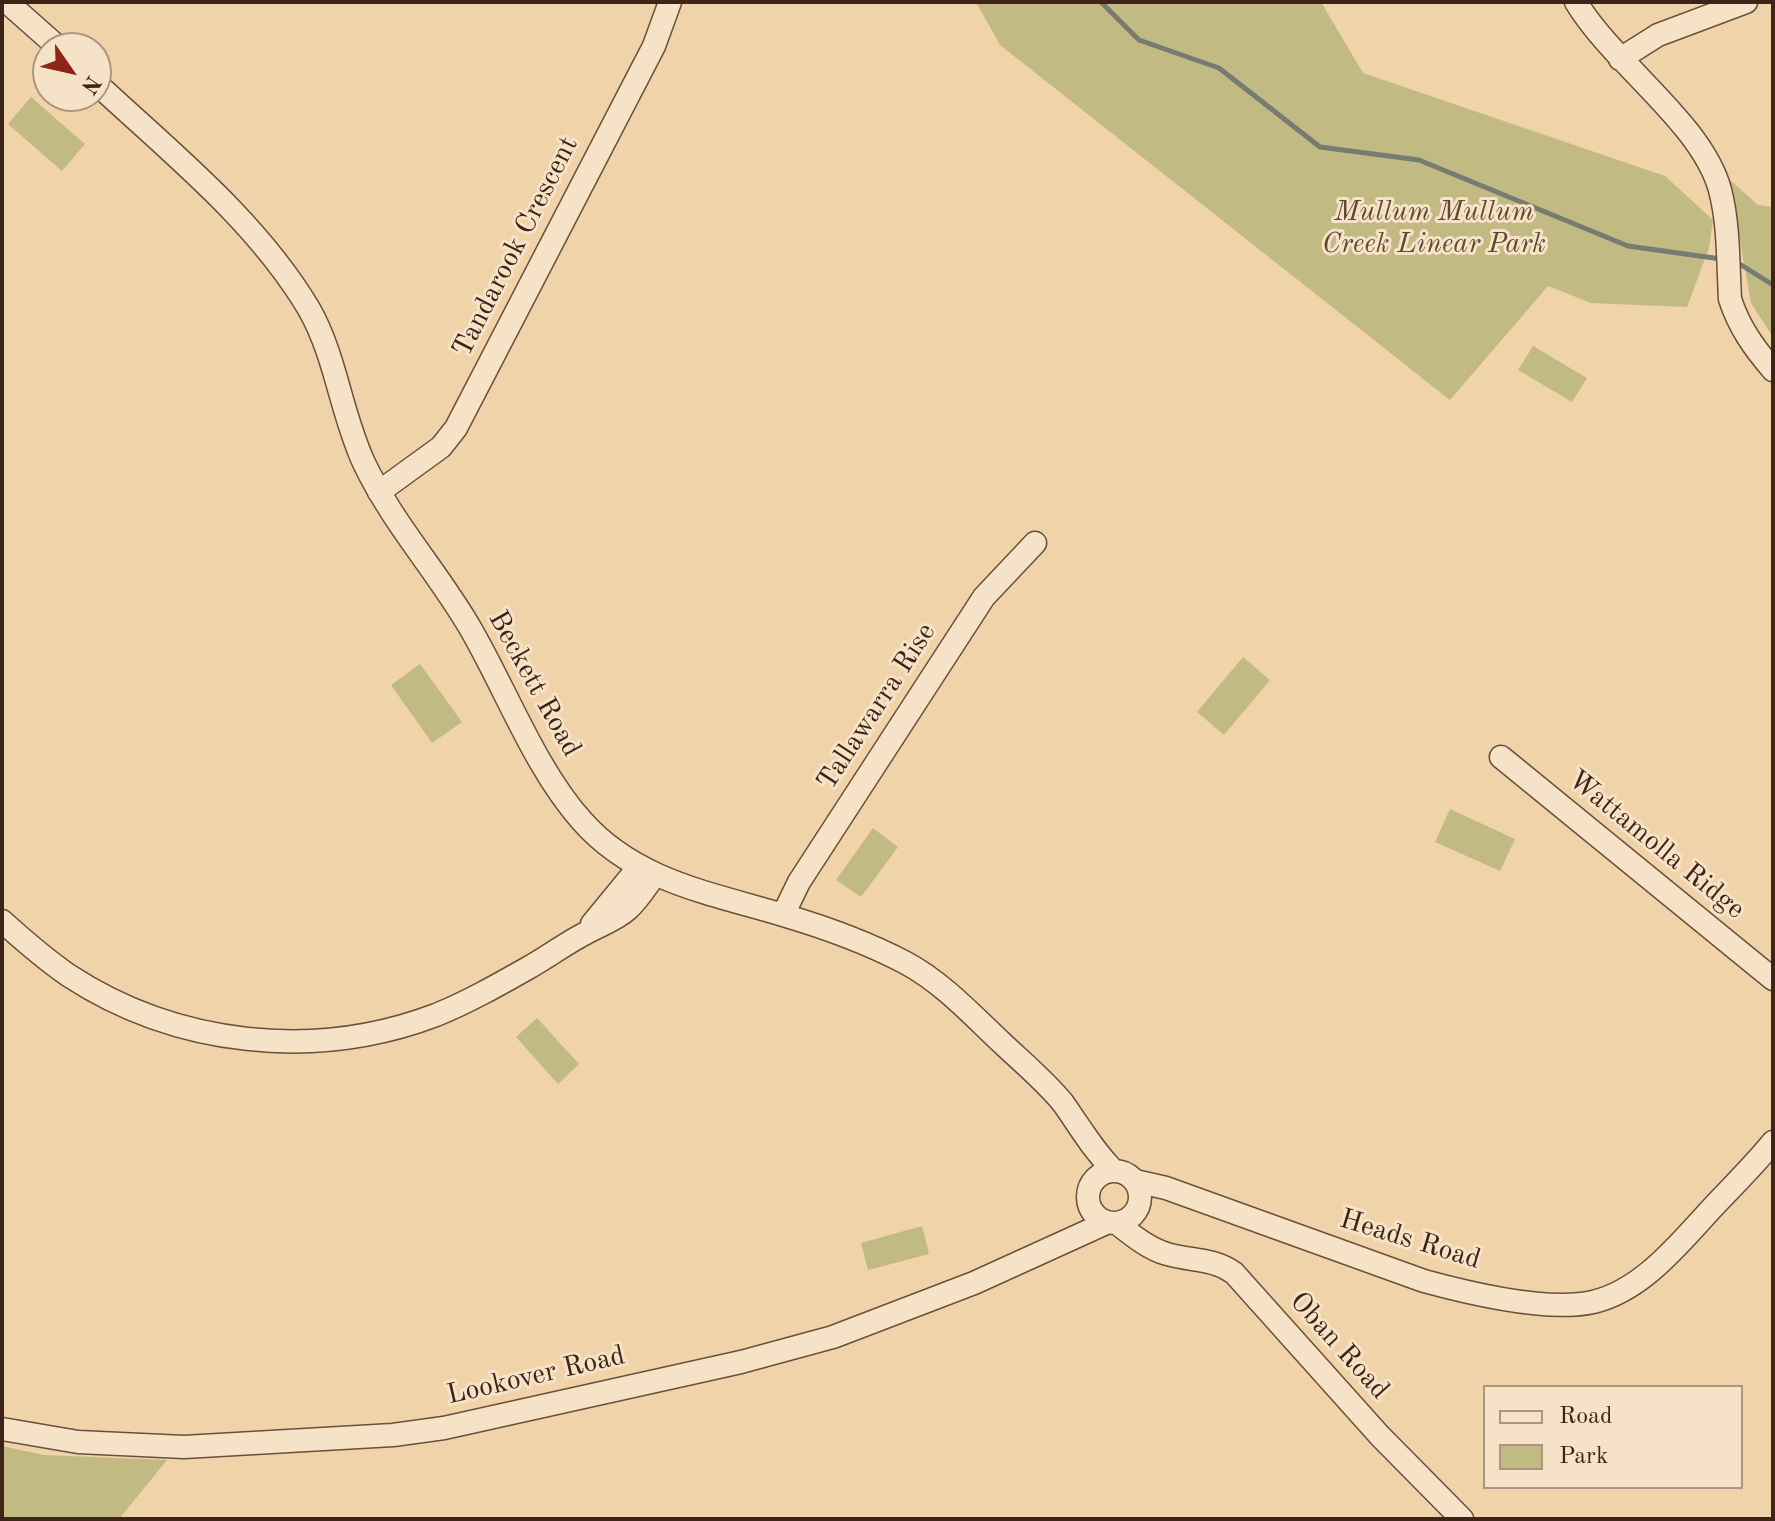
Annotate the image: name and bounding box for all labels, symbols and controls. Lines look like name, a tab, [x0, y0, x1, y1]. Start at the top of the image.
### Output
north arrow	[32, 32, 112, 112]
text: N	[76, 71, 104, 97]
street label: Tandarook Crescent	[446, 131, 586, 363]
park label: Mullum Mullum Creek Linear Park	[1322, 196, 1546, 262]
street label: Beckett Road	[480, 605, 588, 763]
street label: Tallawarra Rise	[810, 617, 944, 797]
street label: Wattamolla Ridge	[1561, 763, 1751, 927]
street label: Heads Road	[1335, 1203, 1485, 1277]
street label: Oban Road	[1282, 1285, 1396, 1407]
street label: Lookover Road	[444, 1339, 628, 1413]
legend	[1483, 1385, 1743, 1489]
text: Road	[1559, 1405, 1612, 1429]
text: Park	[1559, 1445, 1608, 1469]

